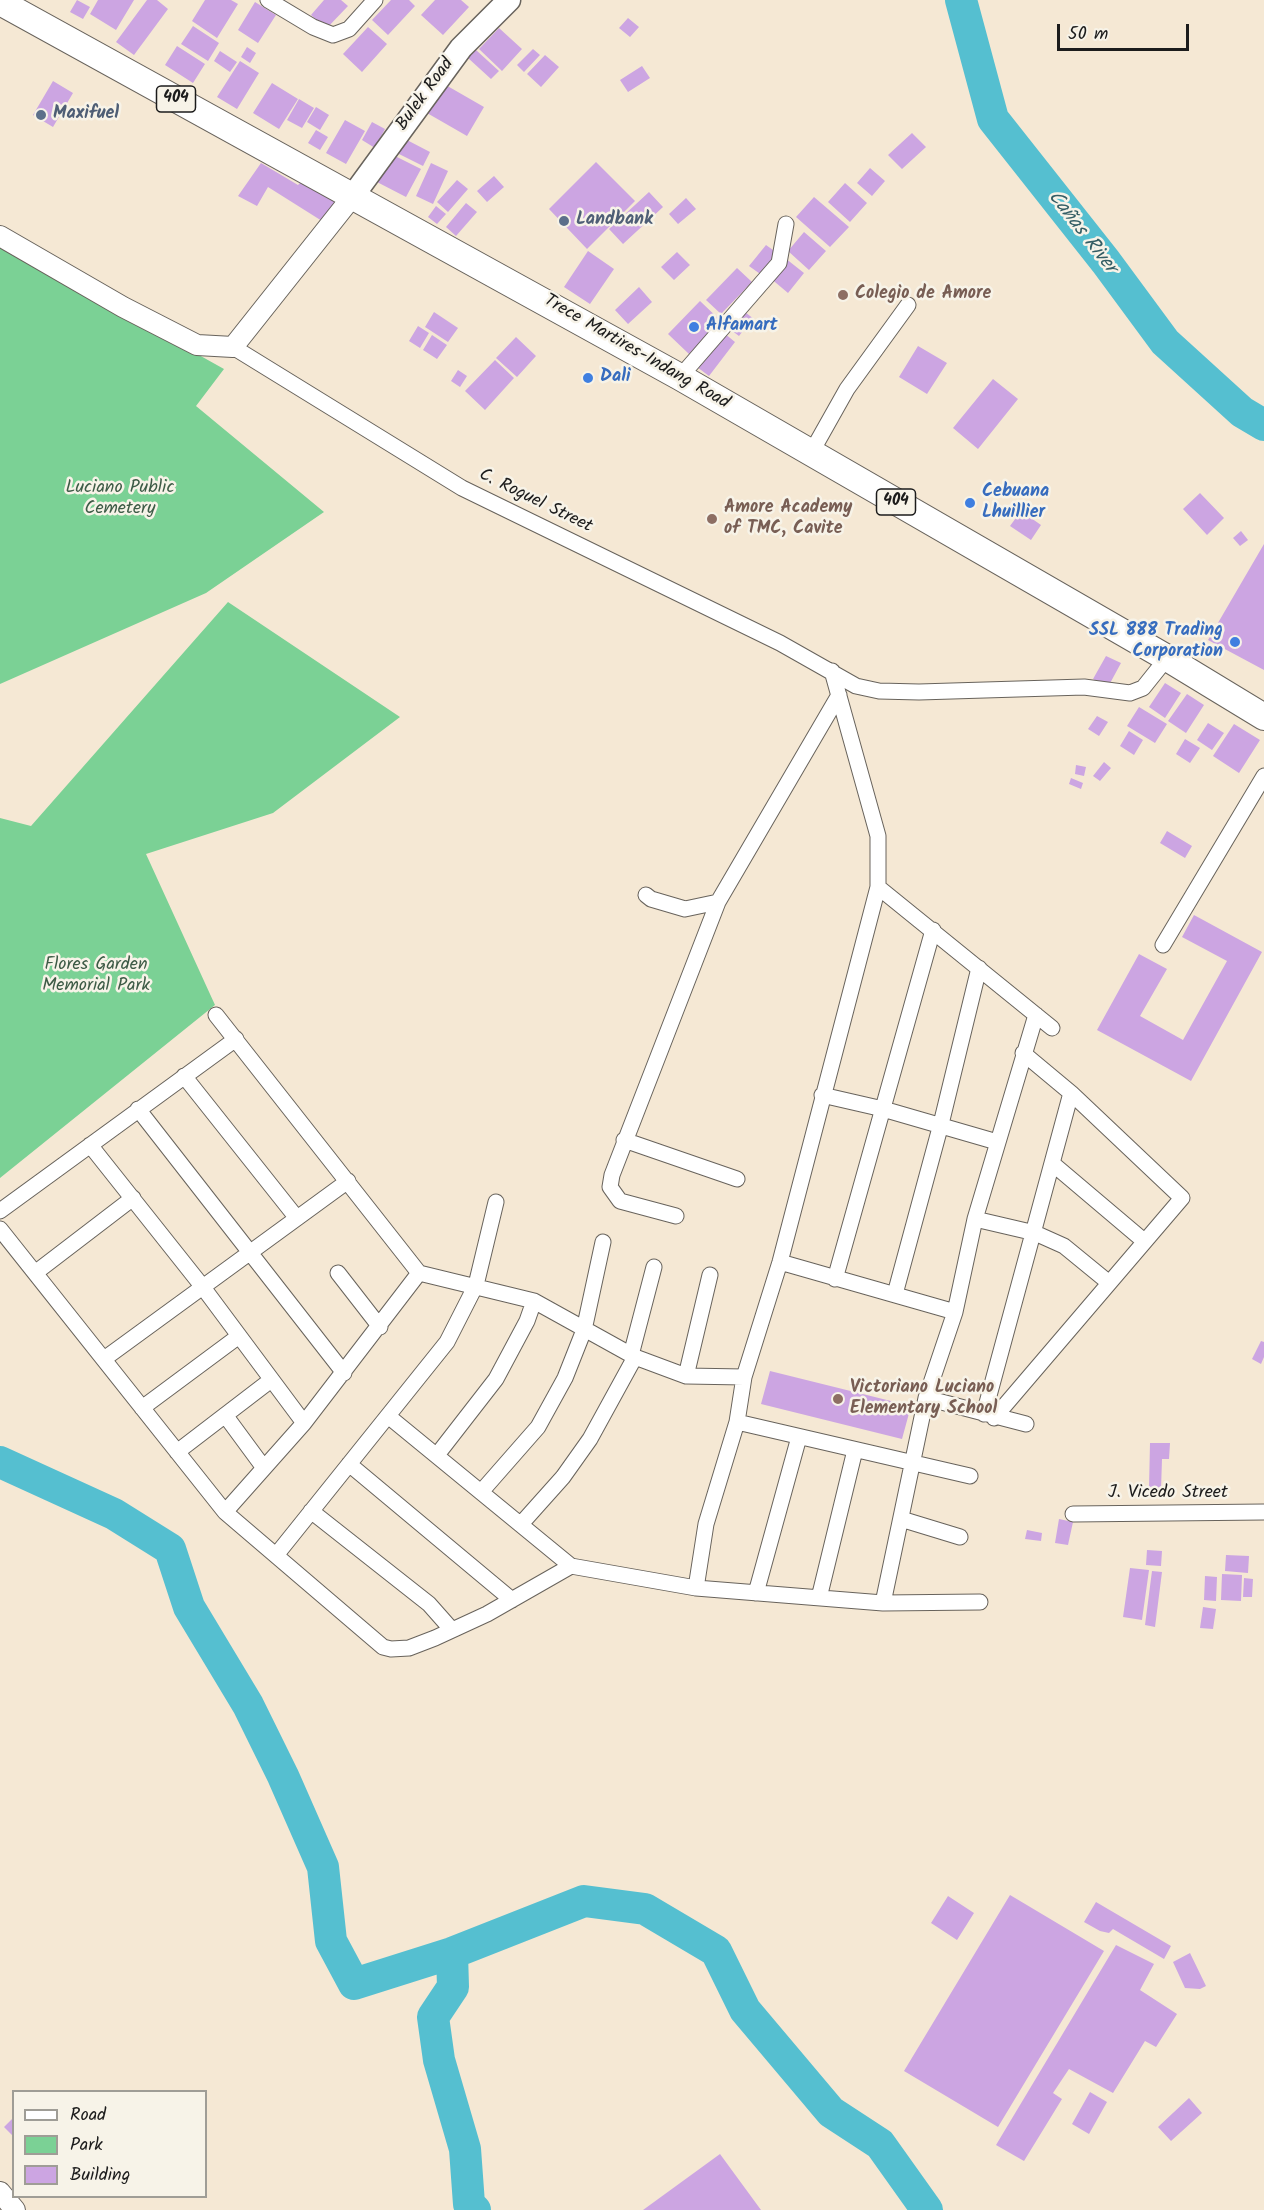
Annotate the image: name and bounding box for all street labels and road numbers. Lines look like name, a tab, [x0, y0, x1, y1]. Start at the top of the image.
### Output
street label: Bulek Road	[392, 55, 460, 135]
road number: 404	[156, 86, 195, 112]
street label: Trece Martires-Indang Road	[539, 291, 733, 415]
street label: C. Roguel Street	[475, 465, 595, 539]
road number: 404	[876, 489, 916, 515]
street label: J. Vicedo Street	[1108, 1483, 1228, 1505]

